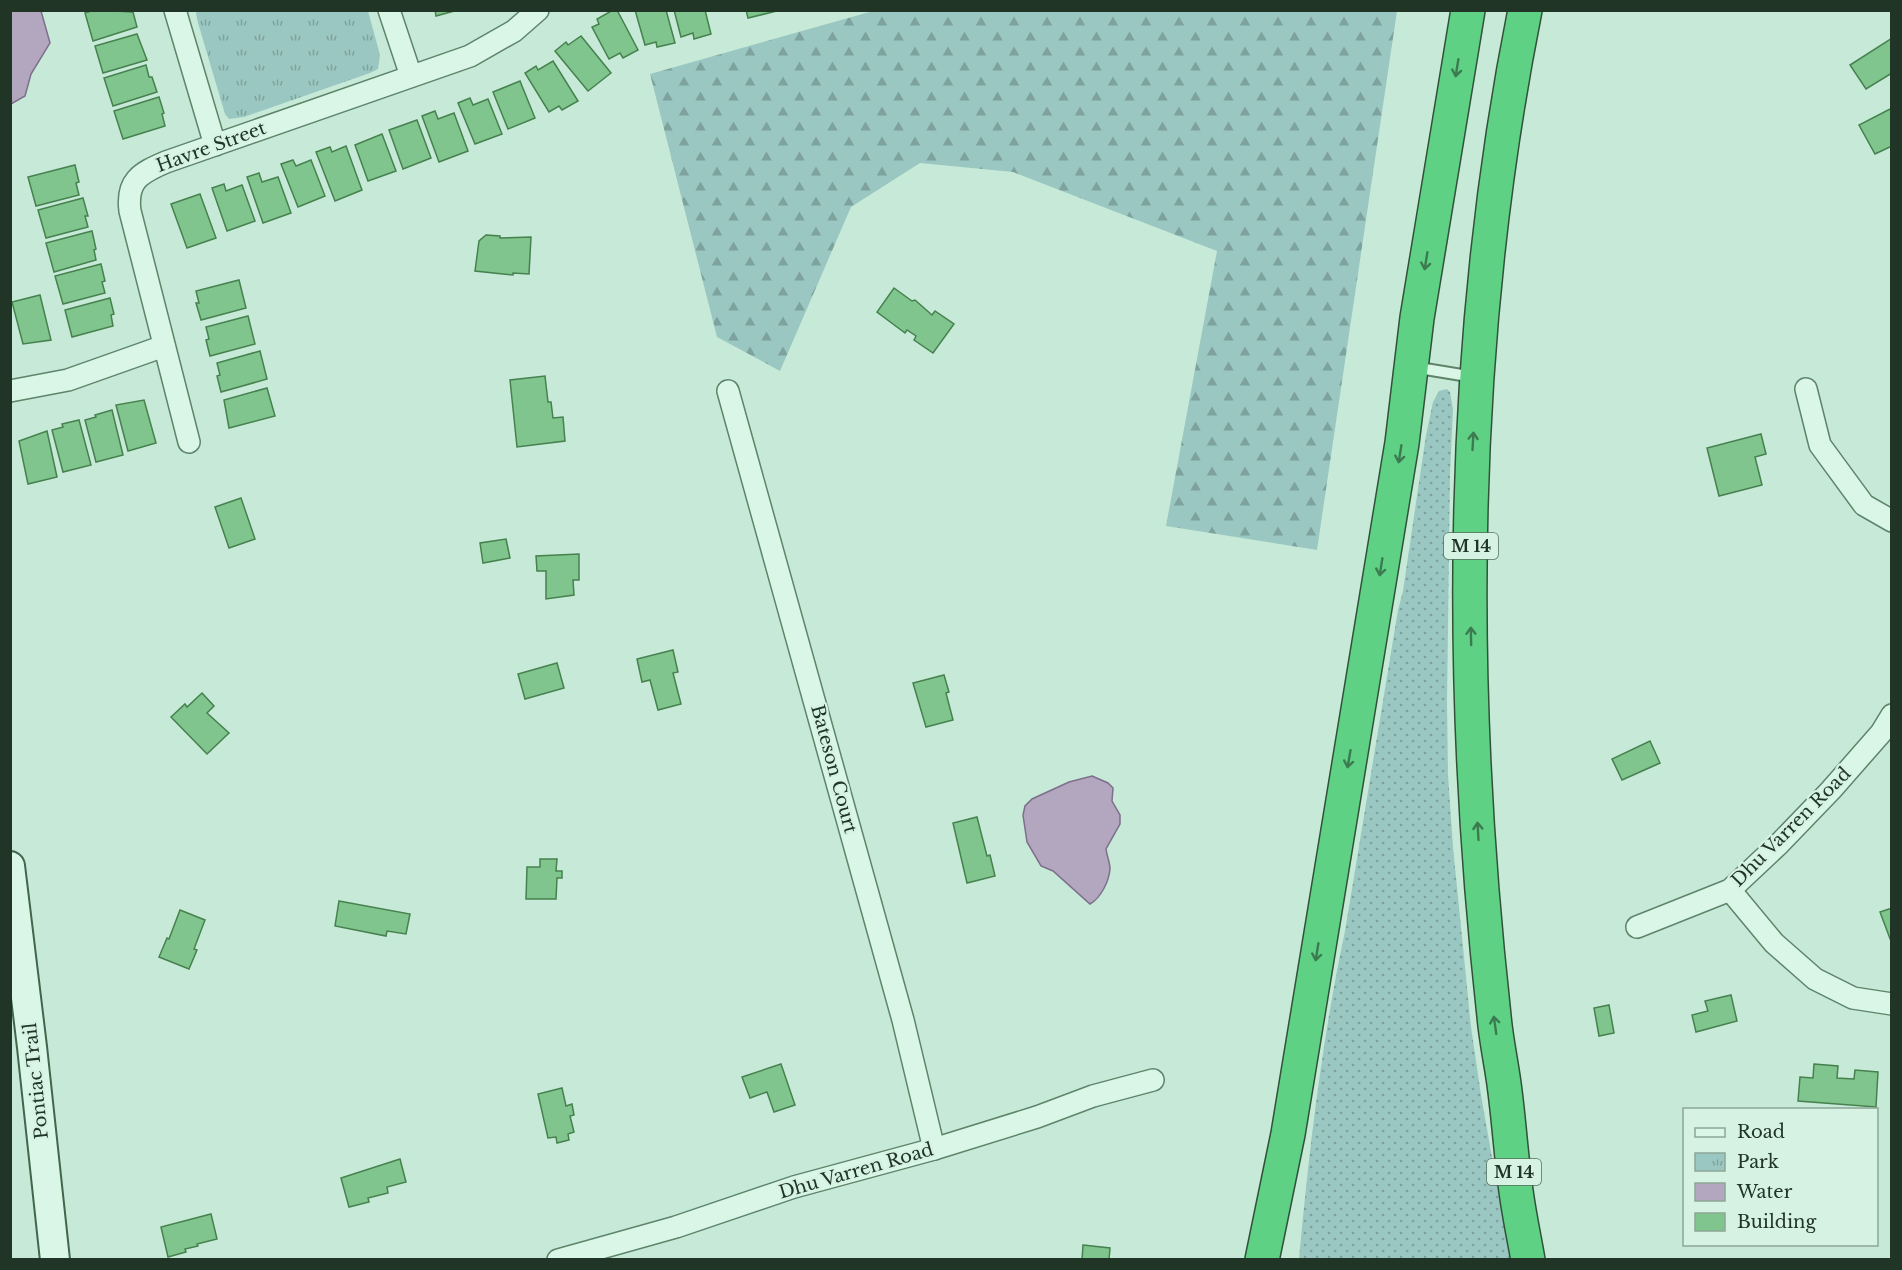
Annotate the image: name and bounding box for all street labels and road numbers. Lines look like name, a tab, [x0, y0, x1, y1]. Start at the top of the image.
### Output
street label: Havre Street	[153, 117, 269, 177]
road number: M 14	[1444, 533, 1498, 559]
street label: Bateson Court	[806, 702, 862, 836]
street label: Dhu Varren Road	[1727, 763, 1855, 891]
street label: Pontiac Trail	[19, 1022, 53, 1140]
street label: Dhu Varren Road	[776, 1138, 936, 1204]
road number: M 14	[1487, 1159, 1541, 1185]

